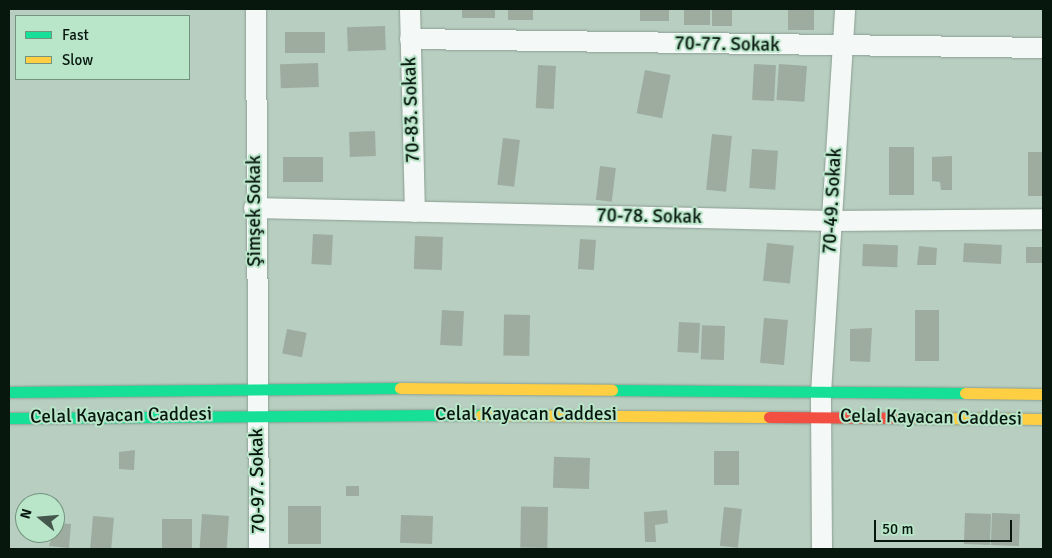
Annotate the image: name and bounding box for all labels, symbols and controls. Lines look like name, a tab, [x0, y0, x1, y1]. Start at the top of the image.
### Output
legend	[15, 15, 190, 80]
text: Fast	[62, 26, 89, 44]
street label: 70-77. Sokak	[674, 33, 780, 57]
text: Slow	[62, 51, 93, 69]
street label: 70-83. Sokak	[399, 57, 425, 163]
street label: 70-49. Sokak	[819, 147, 847, 255]
street label: Şimşek Sokak	[244, 155, 266, 267]
street label: 70-78. Sokak	[596, 205, 702, 229]
street label: Celal Kayacan Caddesi	[30, 403, 212, 429]
street label: Celal Kayacan Caddesi	[435, 404, 617, 426]
street label: Celal Kayacan Caddesi	[840, 405, 1022, 431]
street label: 70-97. Sokak	[246, 428, 270, 534]
north arrow	[15, 493, 65, 543]
text: N	[17, 507, 36, 521]
scale bar	[877, 510, 1014, 542]
text: 50 m	[882, 520, 913, 538]

